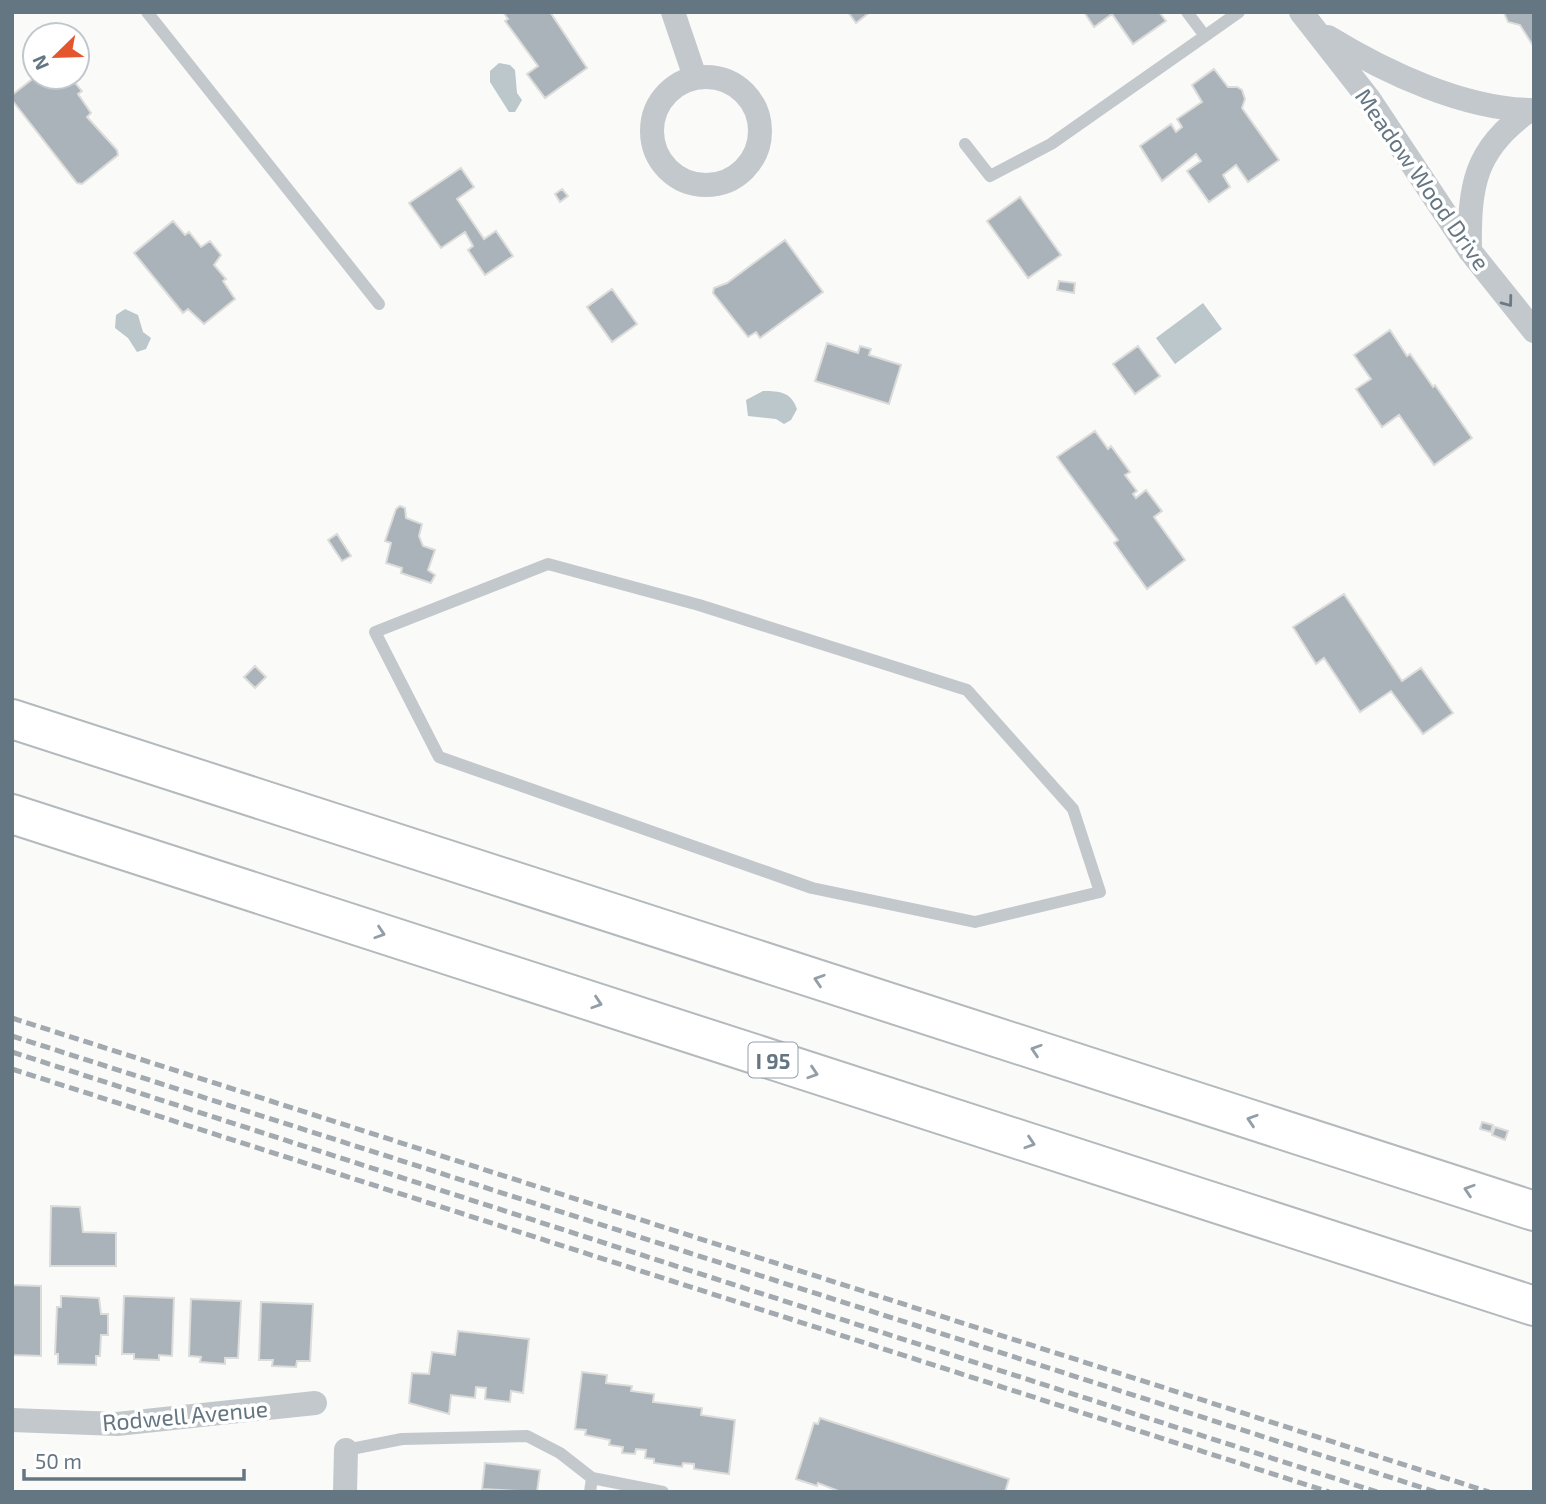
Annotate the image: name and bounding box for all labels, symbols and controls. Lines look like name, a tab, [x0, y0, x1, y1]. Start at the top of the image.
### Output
north arrow	[21, 21, 91, 91]
text: N	[27, 52, 53, 74]
street label: Meadow Wood Drive	[1350, 83, 1496, 275]
one-way arrow	[1500, 294, 1513, 306]
one-way arrow	[374, 925, 386, 939]
one-way arrow	[814, 974, 826, 988]
one-way arrow	[590, 995, 602, 1009]
road number: I 95	[748, 1042, 798, 1078]
one-way arrow	[1030, 1044, 1043, 1058]
one-way arrow	[807, 1065, 819, 1079]
one-way arrow	[1247, 1114, 1259, 1128]
one-way arrow	[1023, 1134, 1035, 1149]
one-way arrow	[1463, 1184, 1475, 1198]
street label: Rodwell Avenue	[101, 1394, 269, 1436]
scale bar	[24, 1438, 245, 1482]
text: 50 m	[35, 1448, 82, 1473]

